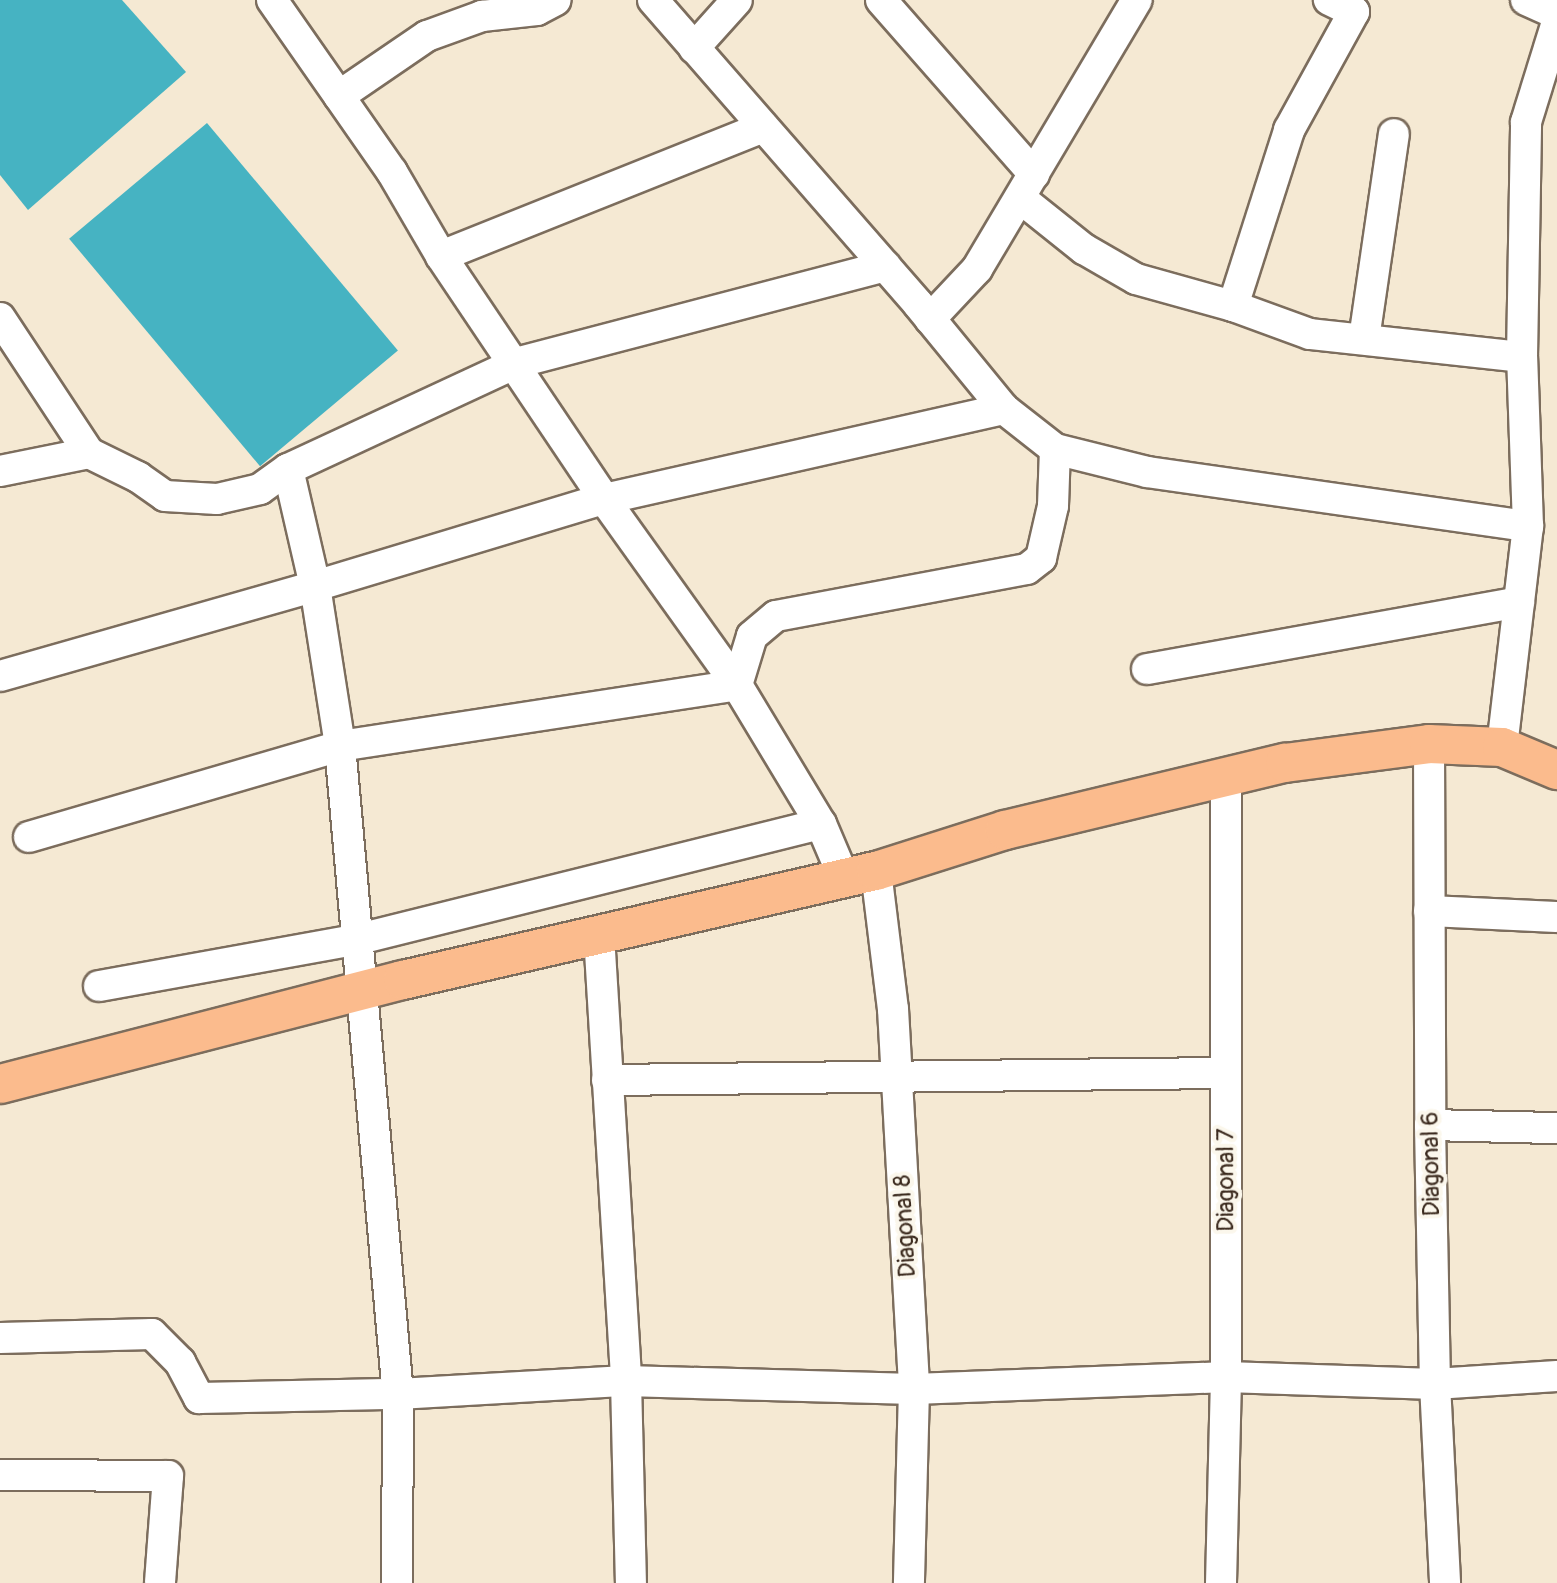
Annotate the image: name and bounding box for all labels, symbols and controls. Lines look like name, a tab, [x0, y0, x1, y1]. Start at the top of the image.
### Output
street label: Diagonal 6	[1416, 1111, 1446, 1217]
street label: Diagonal 7	[1212, 1128, 1240, 1232]
street label: Diagonal 8	[888, 1174, 922, 1278]

